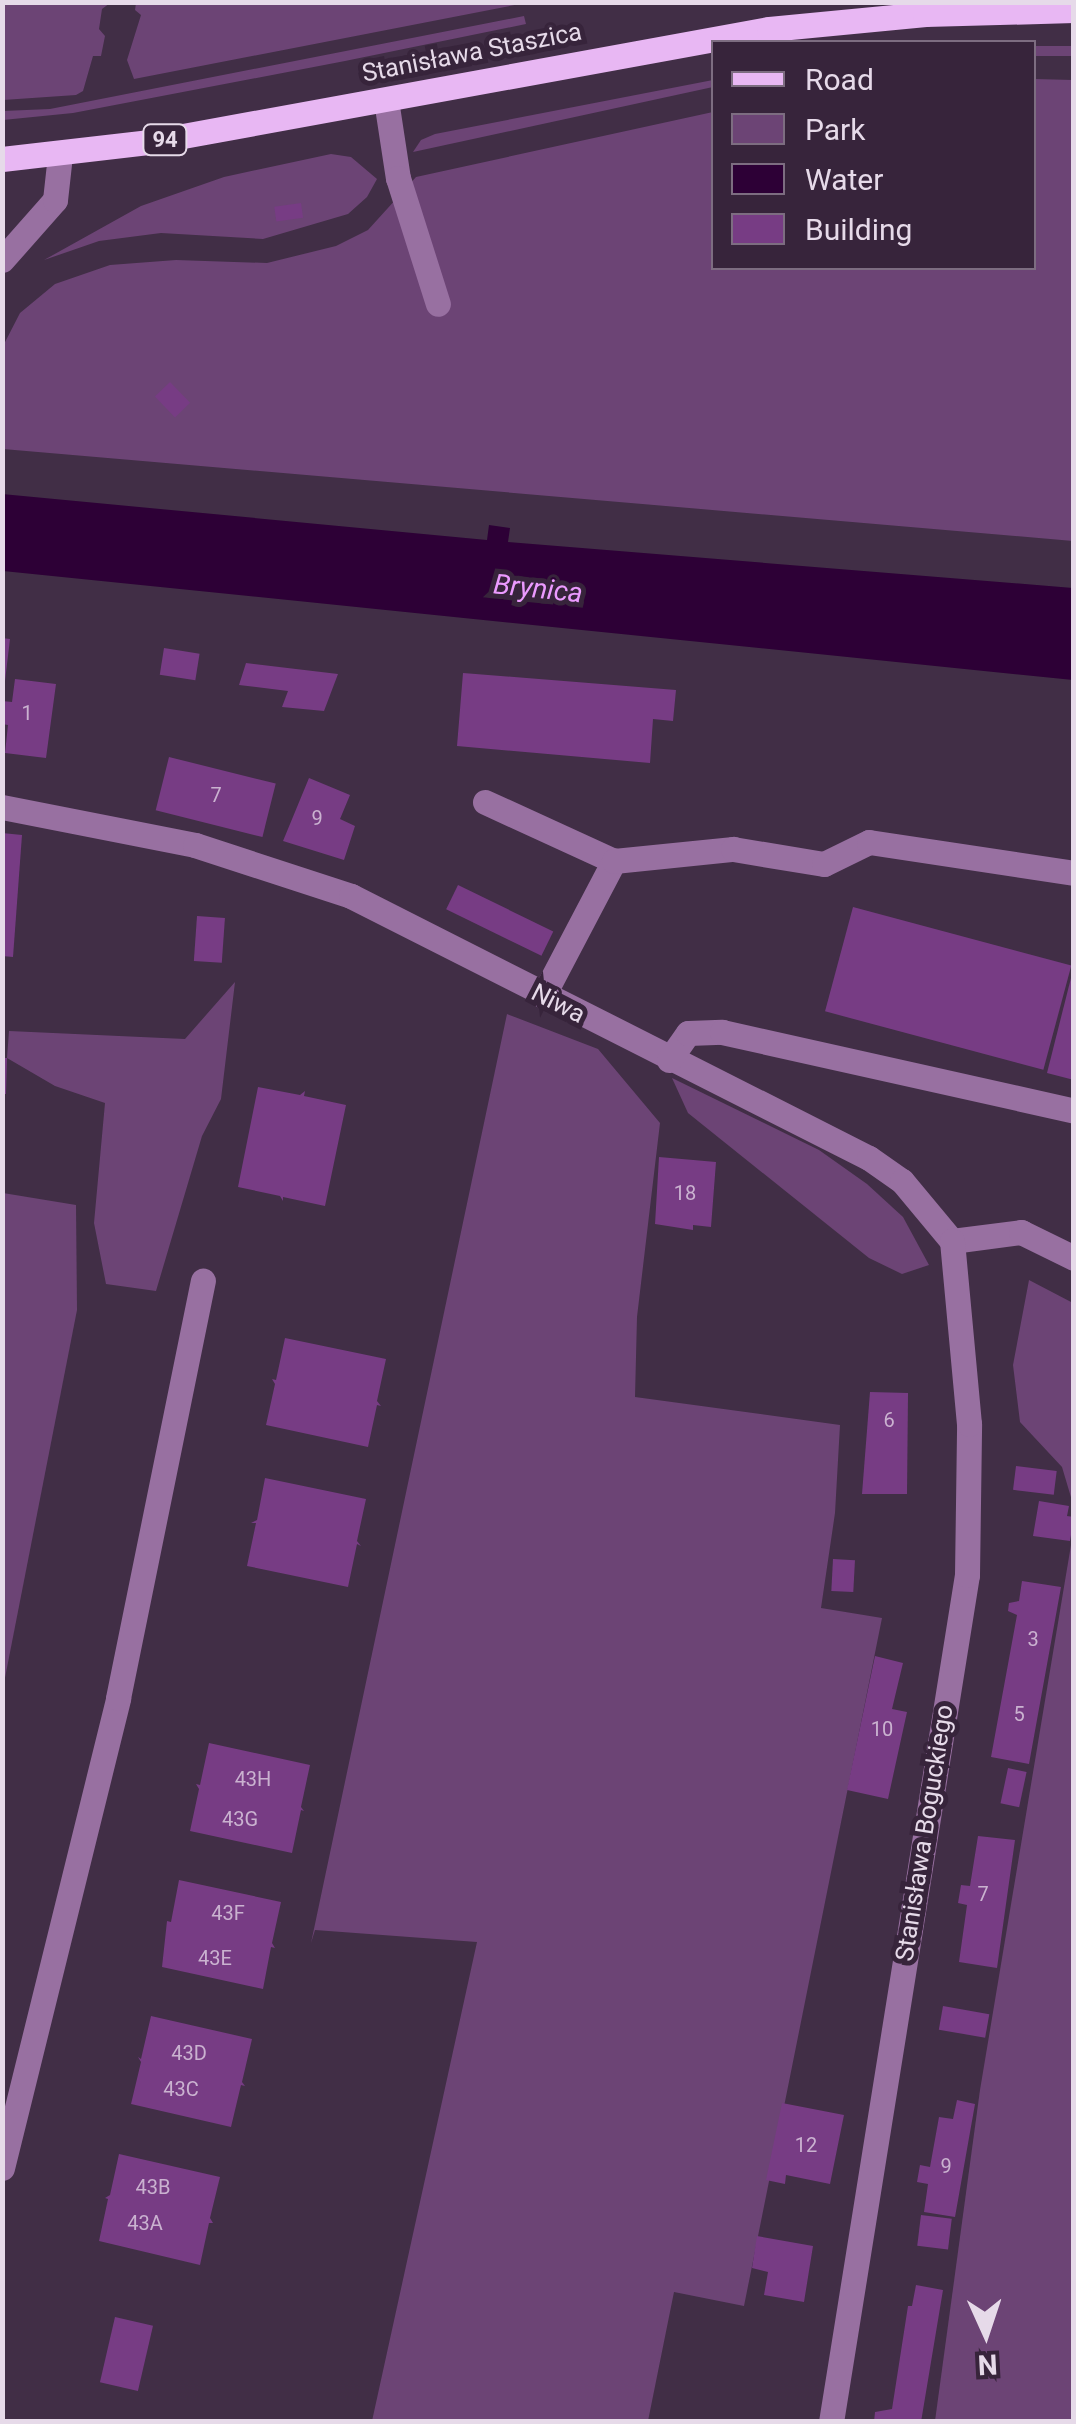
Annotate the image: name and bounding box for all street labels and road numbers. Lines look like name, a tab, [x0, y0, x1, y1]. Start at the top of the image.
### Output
street label: Stanisława Staszica	[360, 17, 584, 89]
road number: 94	[140, 123, 190, 157]
street label: Niwa	[526, 978, 590, 1030]
street label: Stanisława Boguckiego	[890, 1703, 960, 1963]

